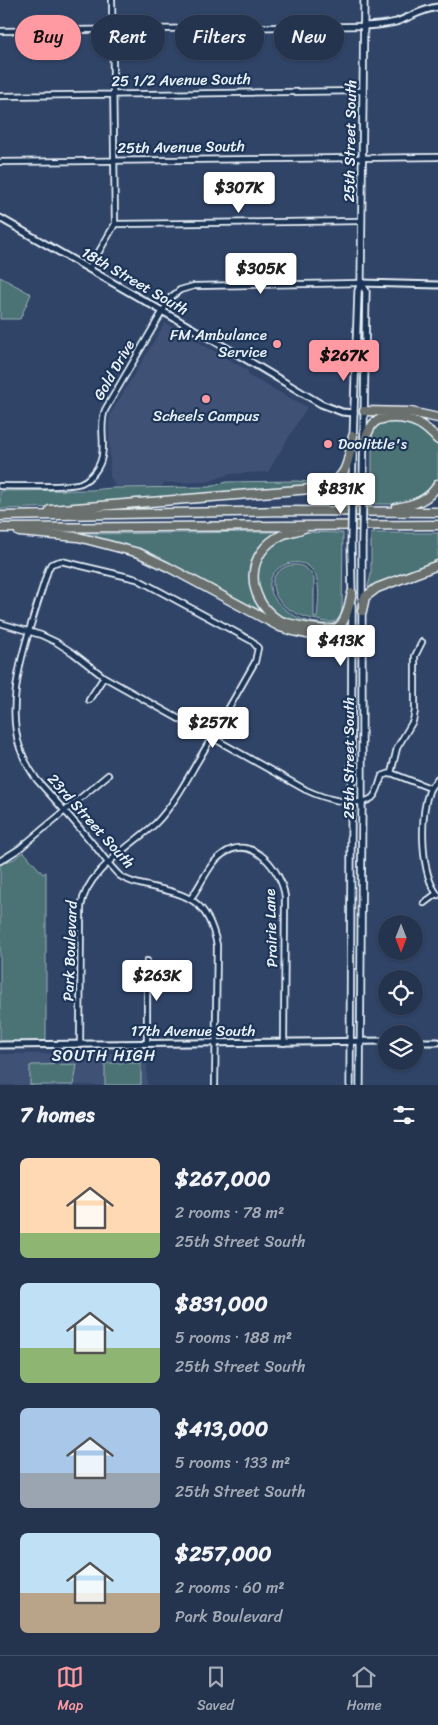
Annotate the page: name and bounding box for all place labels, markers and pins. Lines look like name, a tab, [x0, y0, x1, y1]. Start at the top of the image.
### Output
pin: $307K	[204, 172, 274, 214]
pin: $305K	[226, 252, 296, 295]
place label: FM Ambulance Service	[170, 322, 267, 365]
marker: FM Ambulance Service	[271, 338, 283, 350]
pin: $267K	[309, 340, 379, 382]
marker: Scheels Campus	[200, 393, 212, 405]
place label: Scheels Campus	[153, 403, 259, 429]
place label: Doolittle's	[338, 431, 408, 457]
marker: Doolittle's	[322, 438, 334, 450]
pin: $831K	[306, 472, 376, 515]
pin: $413K	[306, 624, 376, 667]
pin: $257K	[178, 706, 248, 749]
pin: $263K	[122, 960, 192, 1002]

